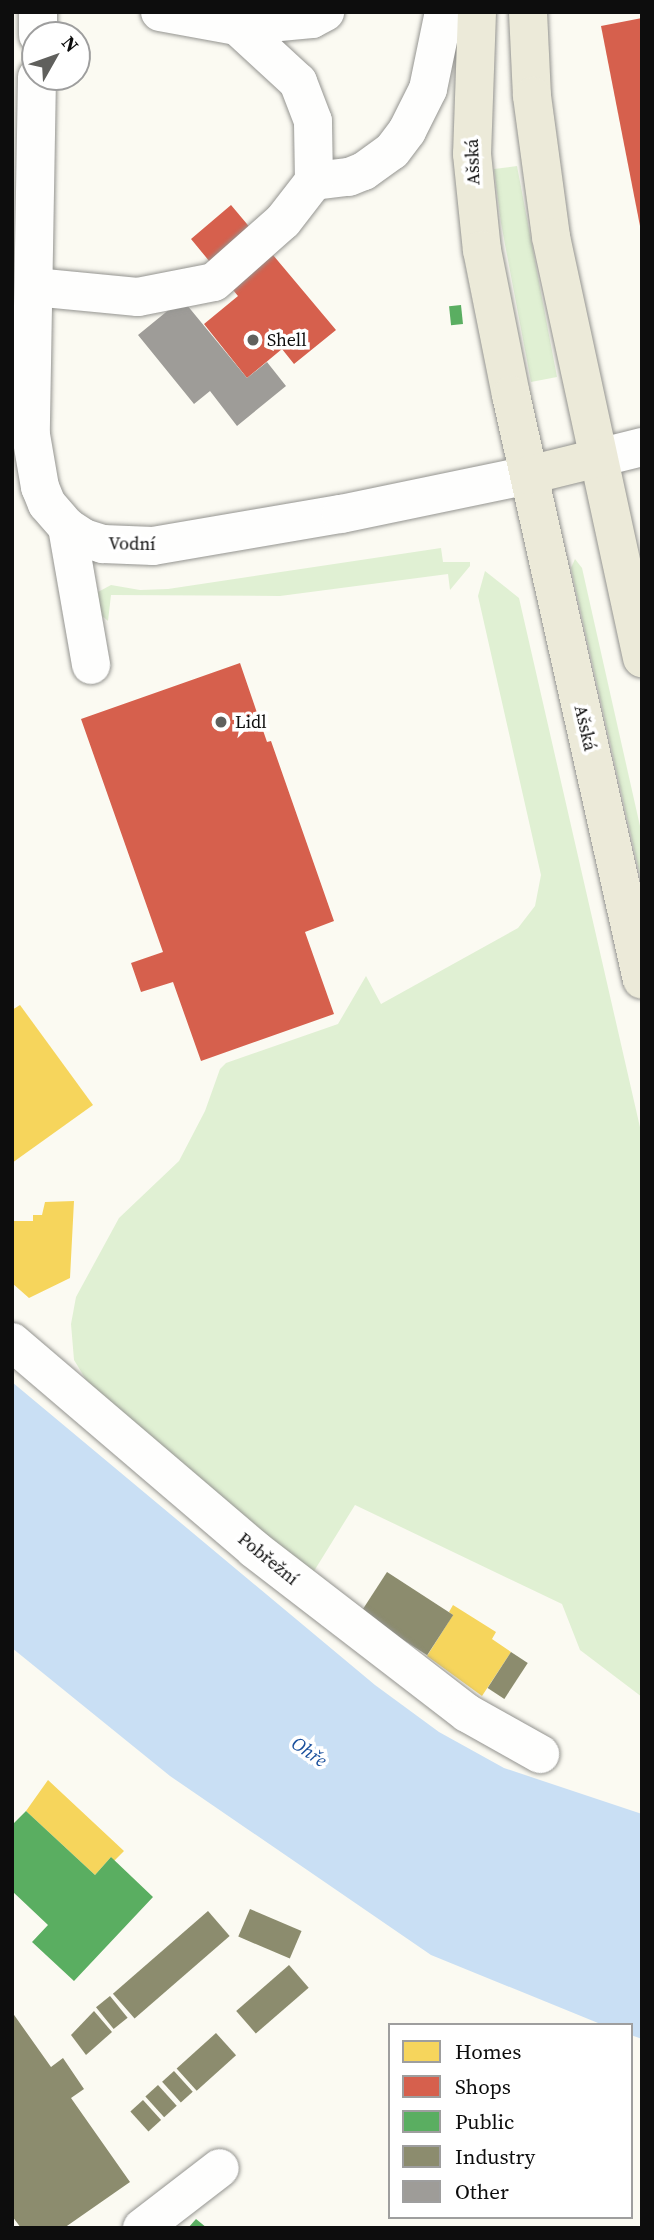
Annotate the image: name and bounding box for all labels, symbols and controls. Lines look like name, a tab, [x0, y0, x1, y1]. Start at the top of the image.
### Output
north arrow	[21, 21, 91, 91]
text: N	[56, 30, 85, 57]
street label: Ašská	[461, 138, 485, 186]
place label: Shell	[267, 329, 307, 351]
marker: Shell	[245, 332, 261, 348]
street label: Vodní	[108, 533, 156, 555]
street label: Ašská	[569, 703, 601, 753]
place label: Lidl	[235, 711, 267, 733]
marker: Lidl	[213, 714, 229, 730]
street label: Pobřežní	[233, 1528, 303, 1590]
water label: Ohře	[287, 1732, 331, 1772]
legend	[388, 2023, 633, 2219]
text: Homes	[455, 2037, 521, 2066]
text: Shops	[455, 2072, 511, 2101]
text: Public	[455, 2107, 514, 2136]
text: Industry	[455, 2142, 535, 2171]
text: Other	[455, 2177, 509, 2206]

